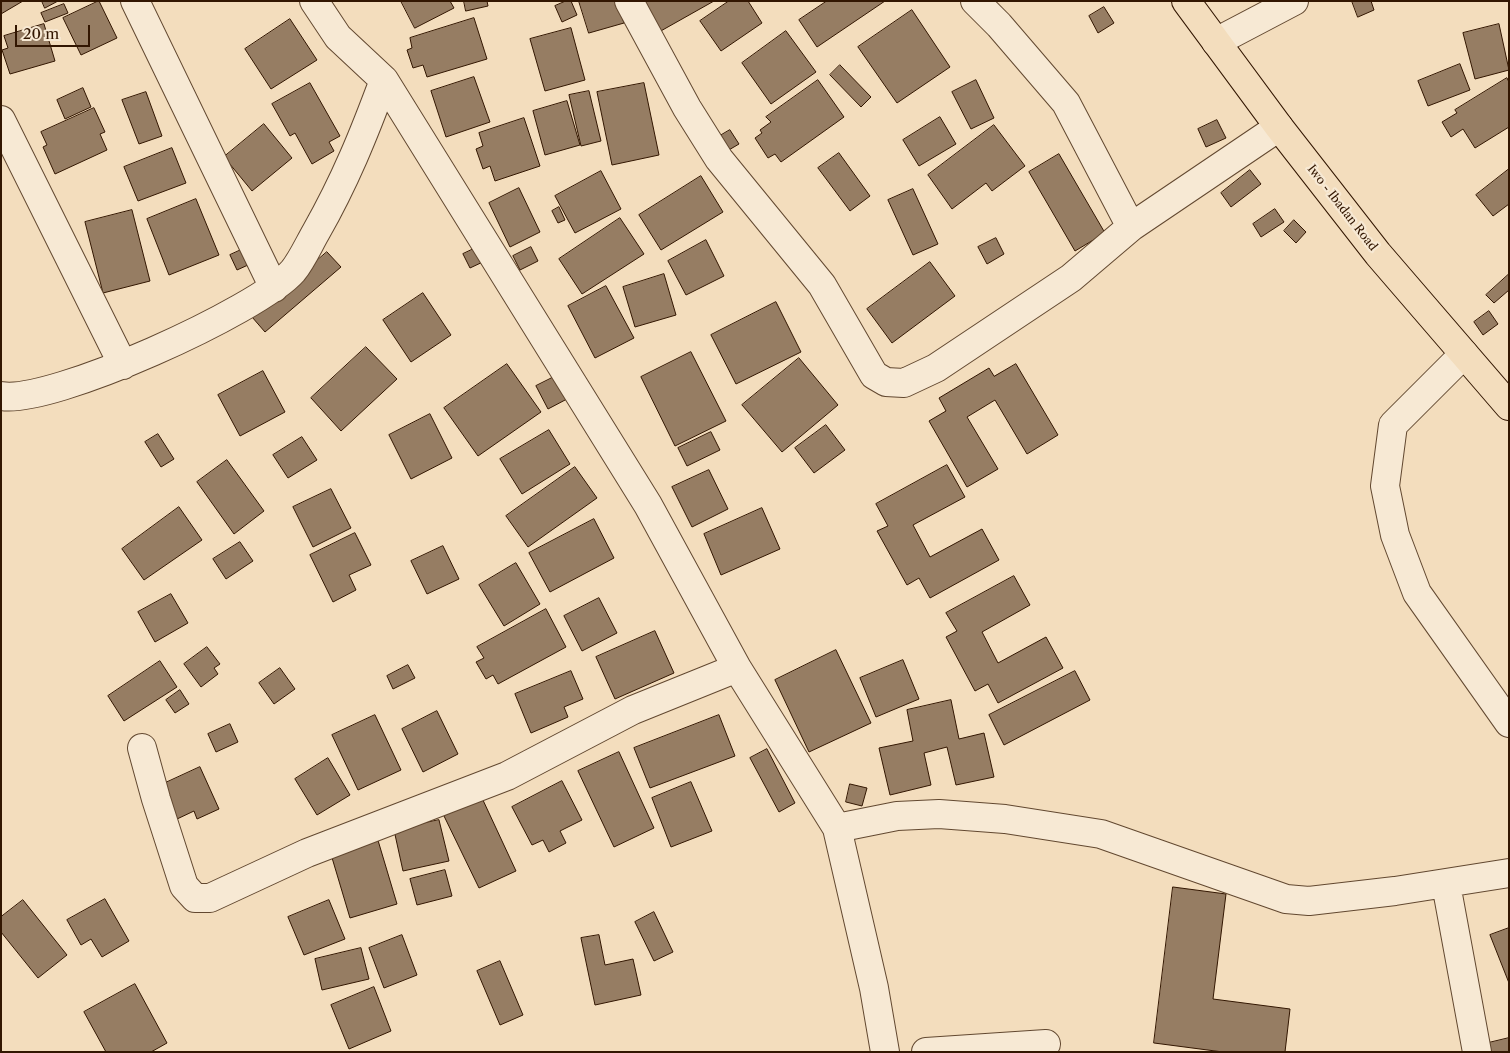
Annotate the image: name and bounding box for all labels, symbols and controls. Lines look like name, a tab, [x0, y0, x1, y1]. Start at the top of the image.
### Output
scale bar	[18, 15, 92, 47]
text: 20 m	[23, 24, 59, 43]
street label: Iwo - Ibadan Road	[1304, 162, 1380, 254]

